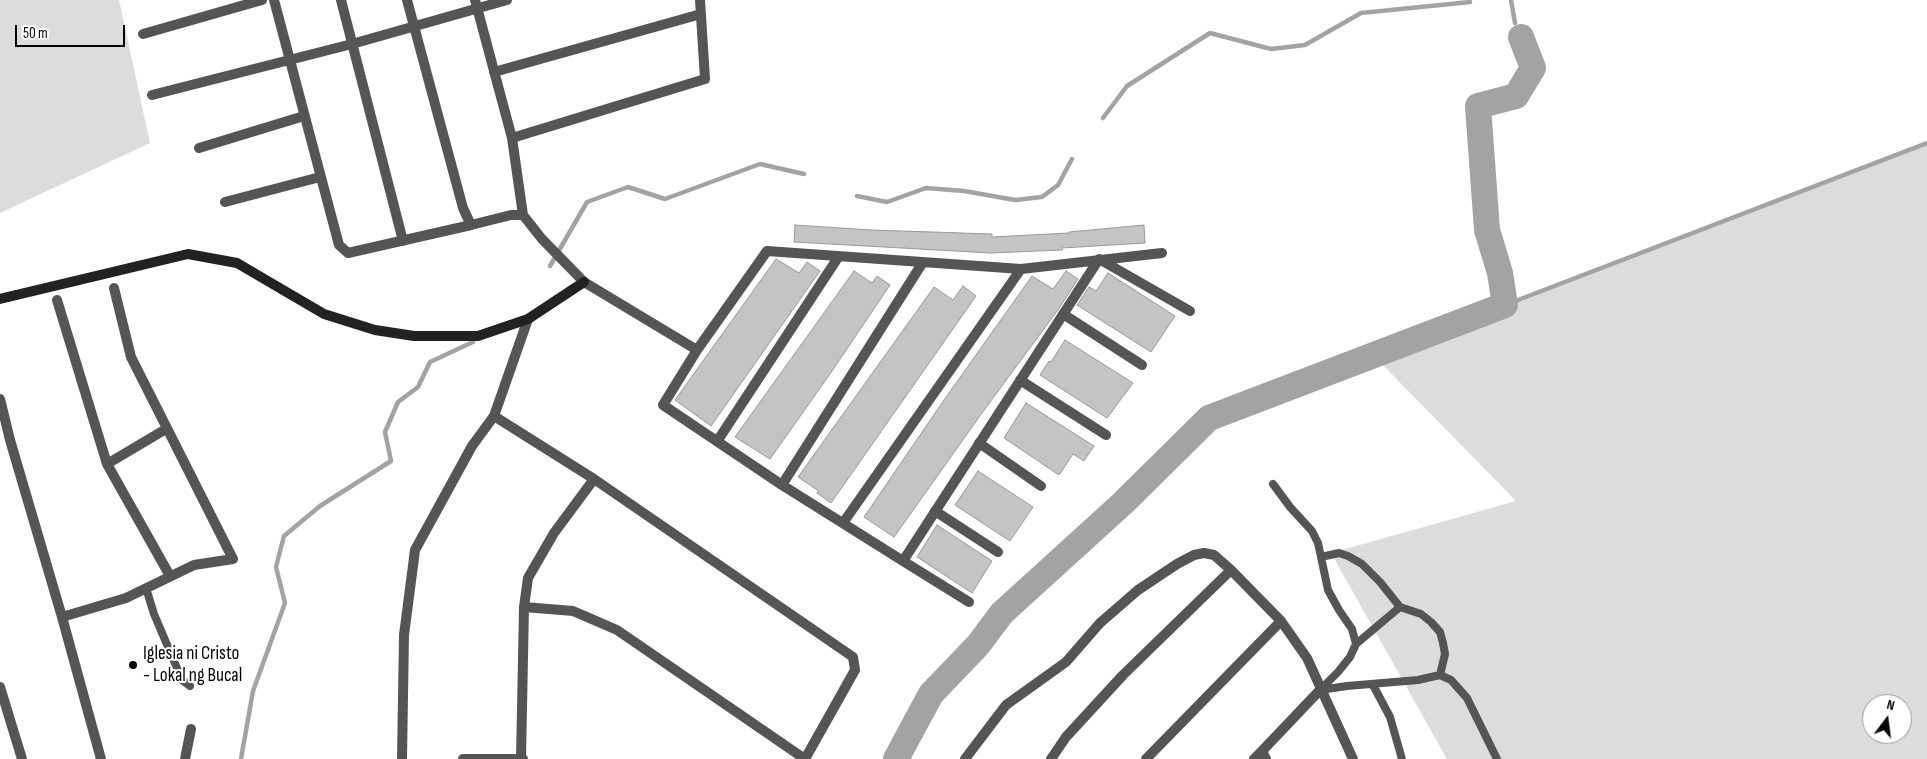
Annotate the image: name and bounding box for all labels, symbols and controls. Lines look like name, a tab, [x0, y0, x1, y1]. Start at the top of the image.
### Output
scale bar	[18, 15, 128, 47]
text: 50 m	[23, 24, 48, 43]
place label: Iglesia ni Cristo - Lokal ng Bucal	[143, 643, 242, 687]
marker: Iglesia ni Cristo - Lokal ng Bucal	[127, 659, 139, 671]
north arrow	[1862, 694, 1912, 744]
text: N	[1885, 696, 1897, 714]

